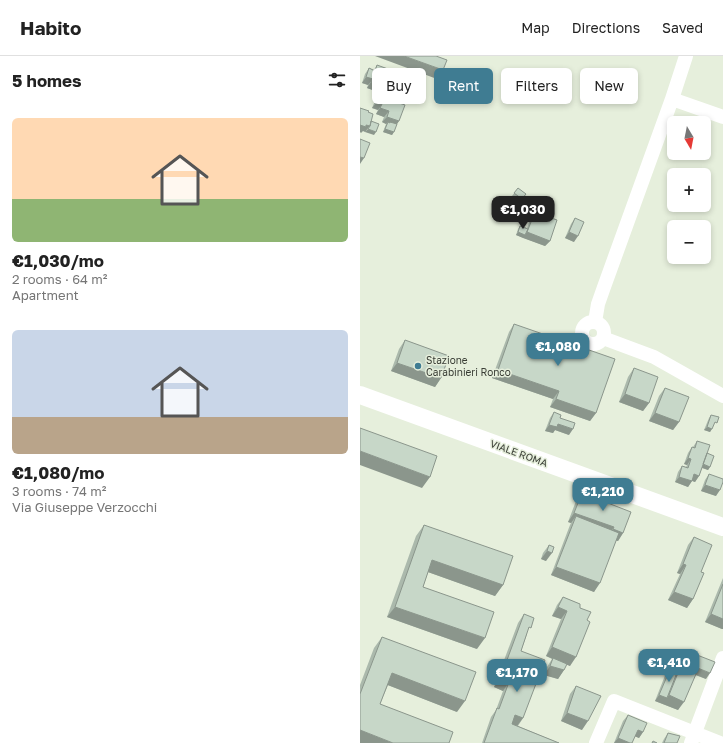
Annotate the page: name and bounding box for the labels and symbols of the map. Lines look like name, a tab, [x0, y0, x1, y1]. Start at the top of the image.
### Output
north arrow	[667, 116, 711, 160]
pin: €1,030	[490, 196, 556, 230]
pin: €1,080	[525, 333, 591, 367]
place label: Stazione Carabinieri Ronco	[426, 354, 511, 378]
marker: Stazione Carabinieri Ronco	[413, 361, 423, 371]
street label: VIALE ROMA	[489, 437, 550, 469]
pin: €1,210	[570, 478, 636, 512]
pin: €1,410	[636, 649, 702, 683]
pin: €1,170	[484, 659, 550, 693]

